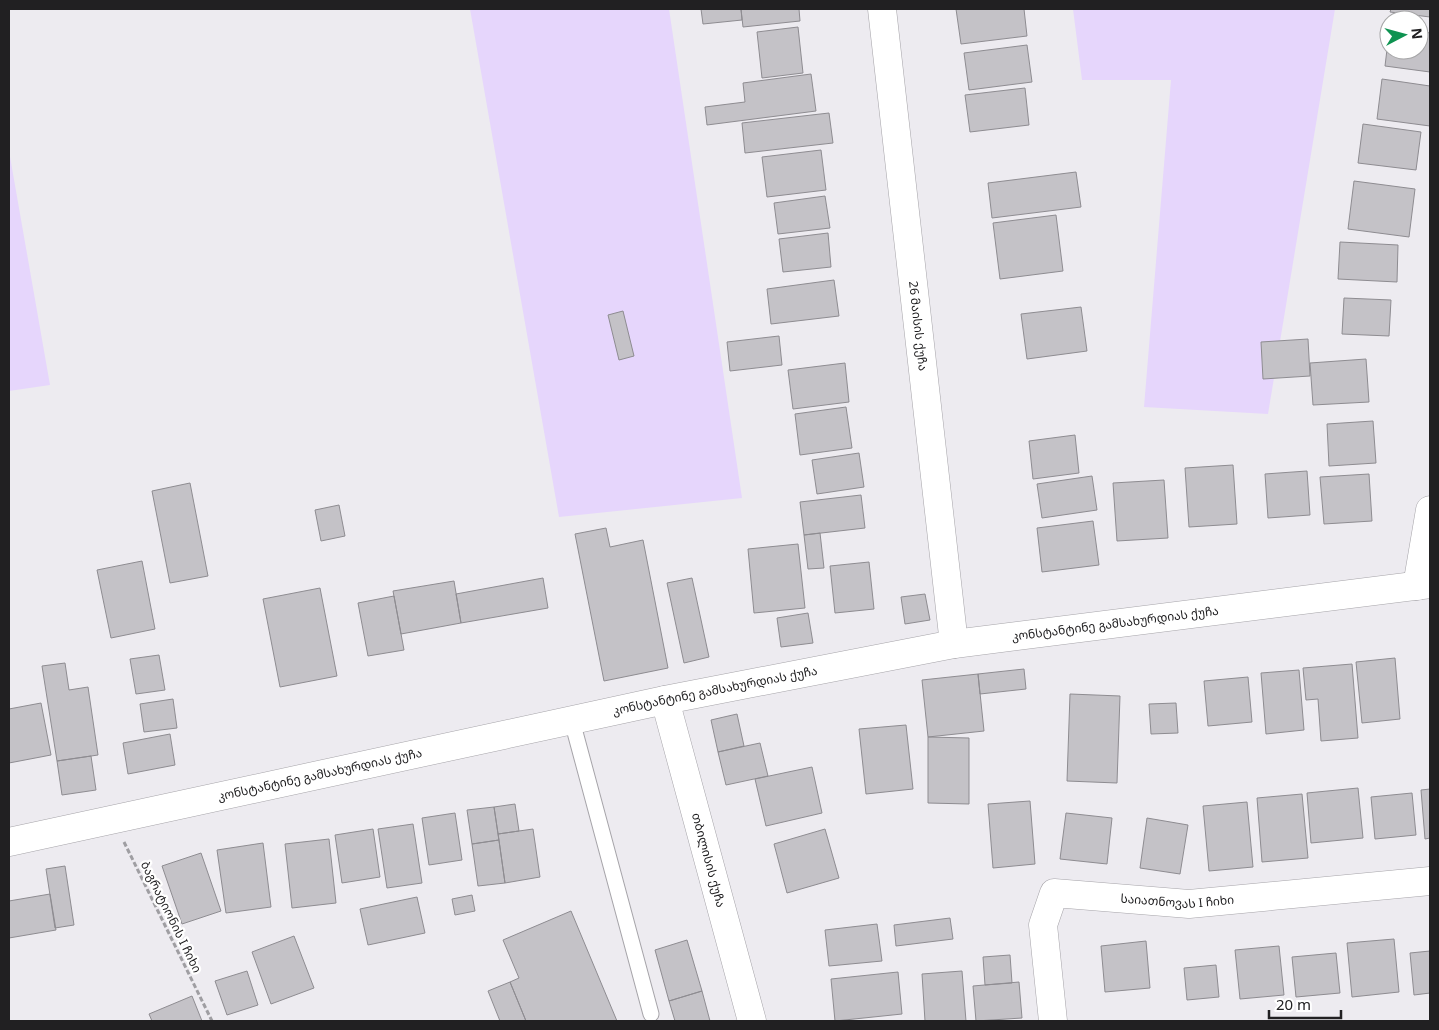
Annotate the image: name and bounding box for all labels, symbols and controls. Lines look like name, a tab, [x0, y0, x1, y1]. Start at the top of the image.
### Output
north arrow	[1379, 10, 1429, 60]
text: N	[1407, 27, 1427, 40]
street label: 26 მაისის ქუჩა	[905, 280, 932, 372]
street label: კონსტანტინე გამსახურდიას ქუჩა	[1011, 602, 1220, 645]
street label: კონსტანტინე გამსახურდიას ქუჩა	[611, 662, 819, 719]
street label: კონსტანტინე გამსახურდიას ქუჩა	[216, 744, 423, 805]
street label: თბილისის ქუჩა	[688, 811, 730, 909]
street label: ბაგრატიონის I ჩიხი	[137, 858, 206, 976]
street label: საიათნოვას I ჩიხი	[1120, 889, 1235, 912]
scale bar	[1269, 988, 1342, 1020]
text: 20 m	[1276, 994, 1311, 1014]

